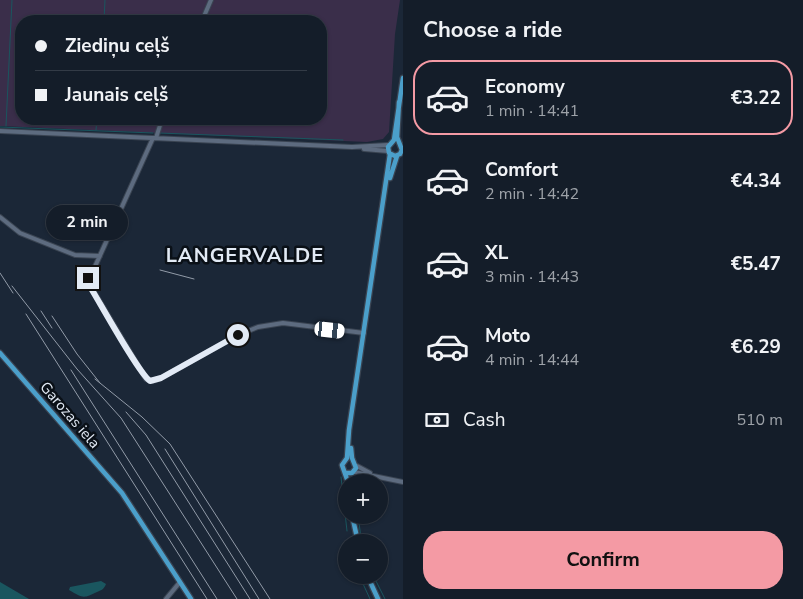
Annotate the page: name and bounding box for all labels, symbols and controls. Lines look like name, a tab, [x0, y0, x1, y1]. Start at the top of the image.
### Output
text: Choose a ride	[423, 15, 562, 45]
text: Ziediņu ceļš	[65, 33, 169, 59]
text: Economy	[485, 74, 565, 100]
icon: car	[425, 75, 470, 120]
text: Jaunais ceļš	[65, 82, 168, 108]
text: €3.22	[731, 85, 781, 111]
text: 1 min · 14:41	[485, 100, 579, 122]
text: Comfort	[485, 157, 558, 183]
icon: car	[425, 158, 470, 203]
text: €4.34	[731, 168, 781, 194]
text: 2 min · 14:42	[485, 183, 579, 205]
callout: 2 min	[47, 206, 129, 240]
text: 2 min	[66, 211, 108, 233]
text: XL	[485, 240, 508, 266]
icon: car	[425, 241, 470, 286]
district label: LANGERVALDE	[166, 242, 324, 269]
text: €5.47	[731, 251, 781, 277]
text: 3 min · 14:43	[485, 266, 579, 288]
route end	[77, 267, 99, 289]
car	[314, 321, 345, 339]
text: Moto	[485, 323, 531, 349]
route start	[227, 324, 249, 346]
icon: car	[425, 324, 470, 369]
text: €6.29	[731, 334, 781, 360]
text: 4 min · 14:44	[485, 349, 579, 371]
street label: Garozas iela	[36, 377, 104, 453]
icon: cash	[423, 406, 451, 434]
text: Cash	[463, 407, 505, 433]
text: 510 m	[736, 409, 783, 431]
map controls	[338, 474, 388, 584]
button: +	[338, 474, 388, 524]
button: Confirm	[423, 531, 783, 589]
button: −	[338, 534, 388, 584]

